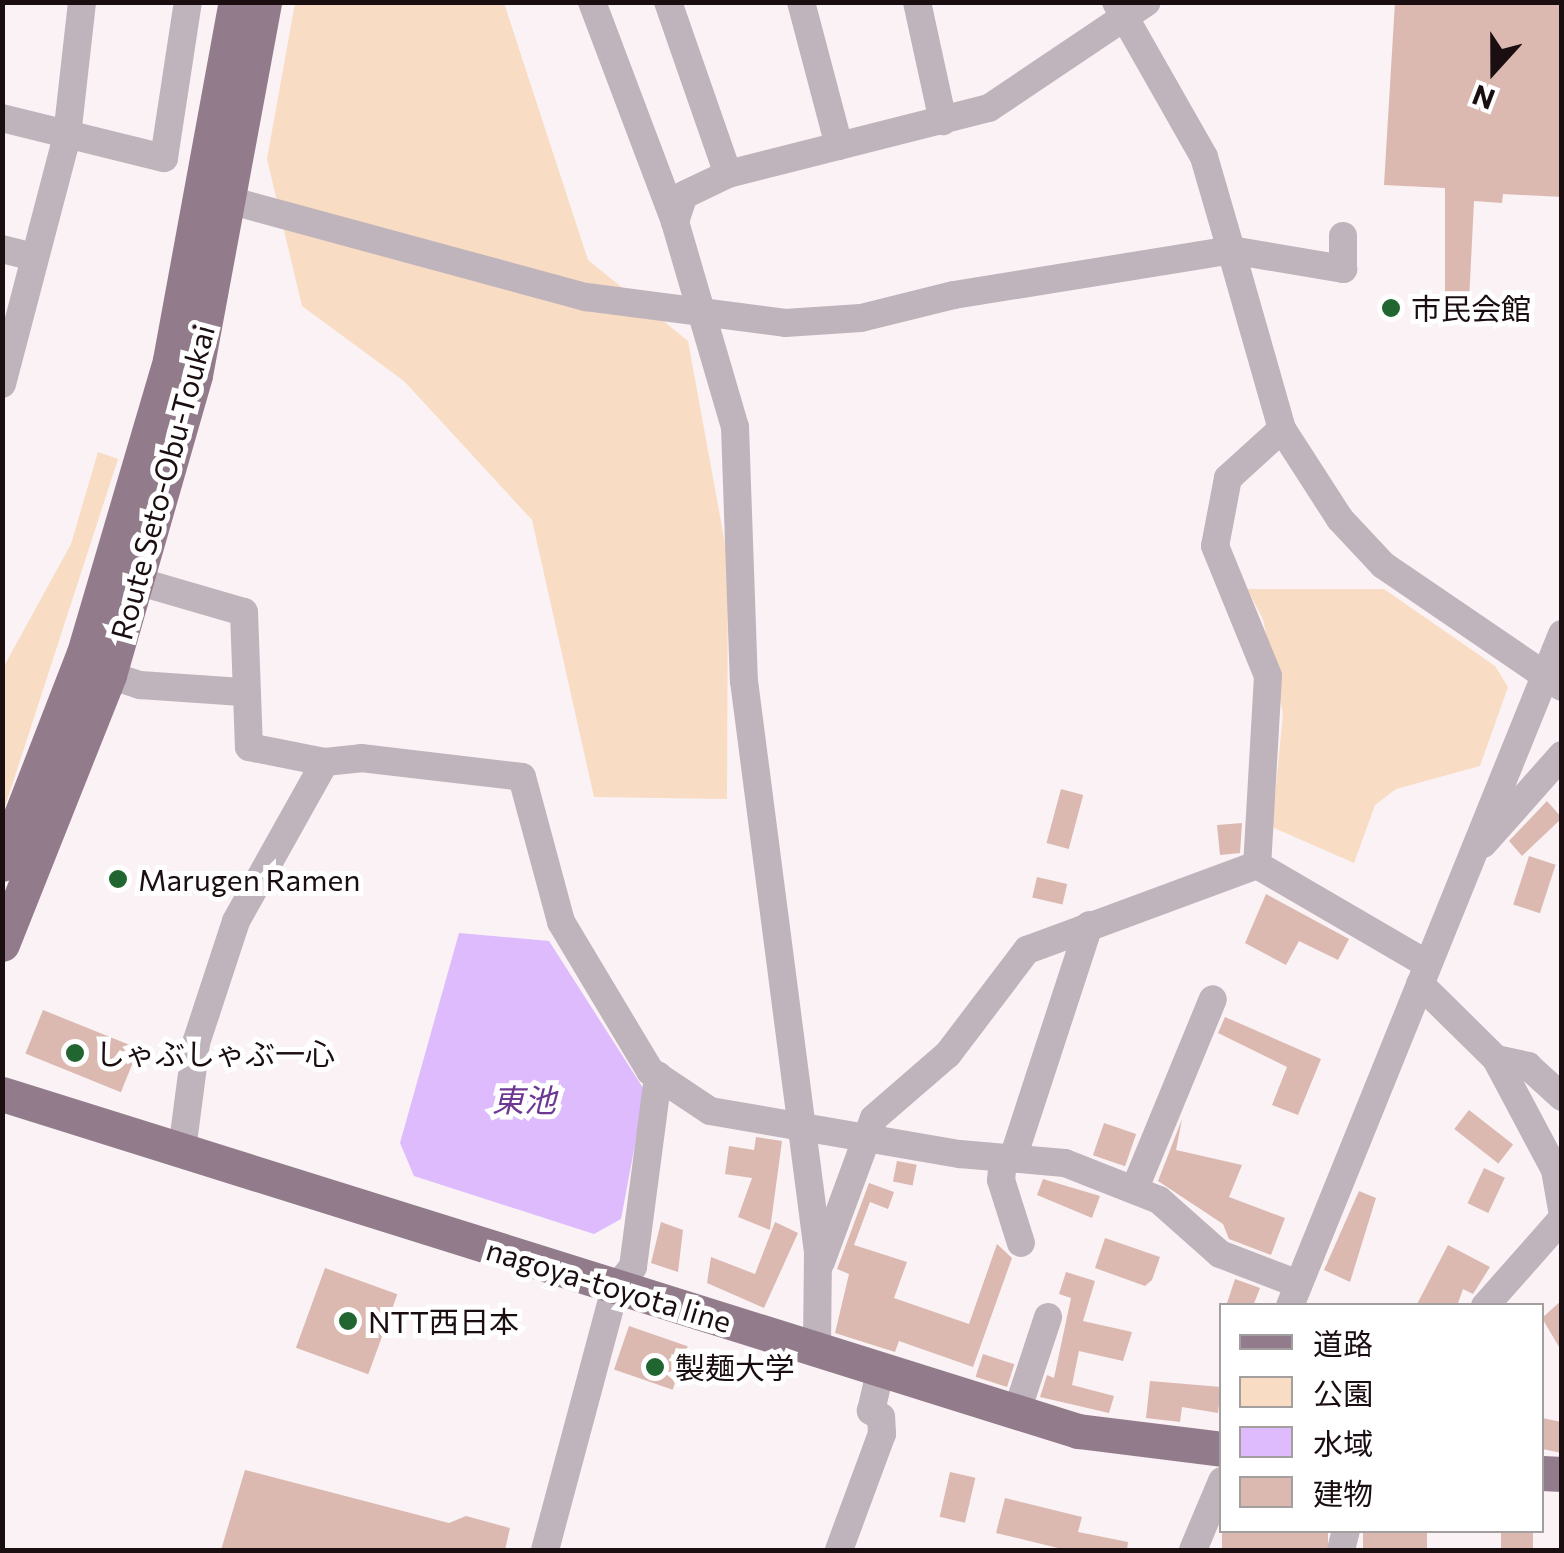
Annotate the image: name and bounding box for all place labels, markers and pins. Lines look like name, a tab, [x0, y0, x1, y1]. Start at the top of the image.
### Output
place label: 市民会館	[1411, 290, 1531, 326]
marker: 市民会館	[1380, 297, 1402, 319]
place label: Marugen Ramen	[138, 861, 360, 897]
marker: Marugen Ramen	[107, 868, 129, 890]
place label: しゃぶしゃぶ一心	[95, 1035, 335, 1071]
marker: しゃぶしゃぶ一心	[64, 1042, 86, 1064]
place label: NTT西日本	[368, 1303, 519, 1339]
marker: NTT西日本	[337, 1310, 359, 1332]
place label: 製麺大学	[675, 1349, 795, 1385]
marker: 製麺大学	[644, 1356, 666, 1378]

